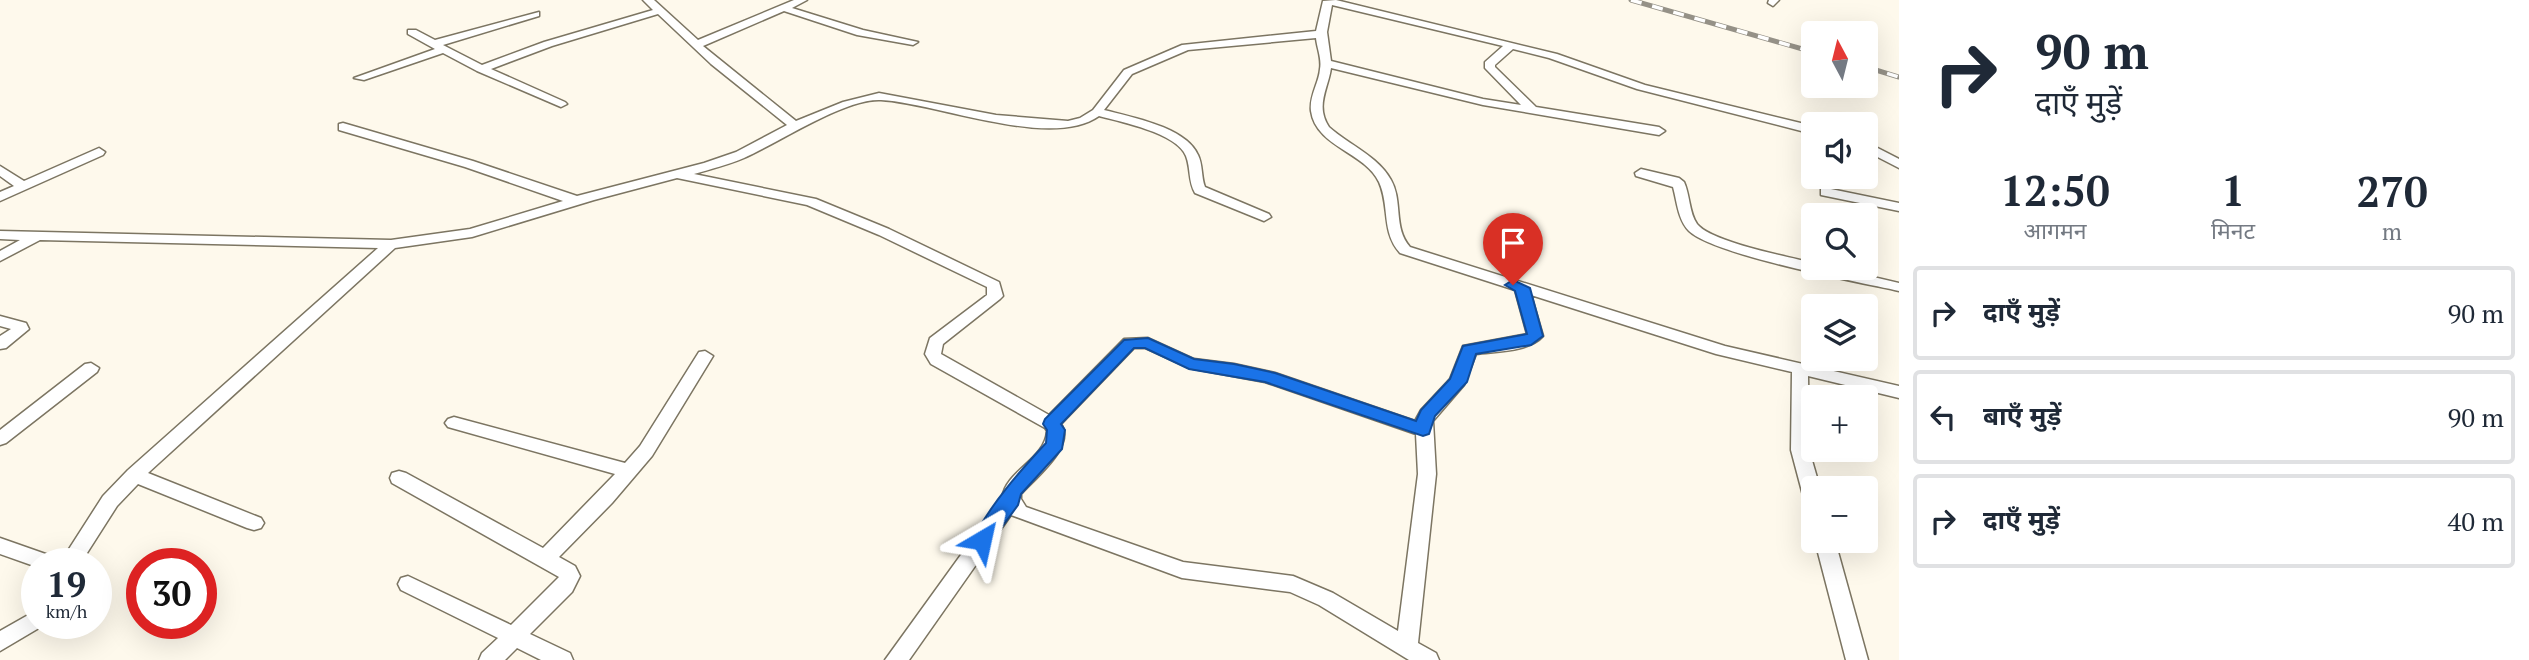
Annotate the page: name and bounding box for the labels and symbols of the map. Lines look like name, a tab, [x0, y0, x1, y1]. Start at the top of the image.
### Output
north arrow	[1801, 21, 1878, 98]
pin	[1483, 213, 1543, 285]
position arrow	[945, 503, 1019, 577]
speed limit sign: 30	[126, 548, 217, 639]

